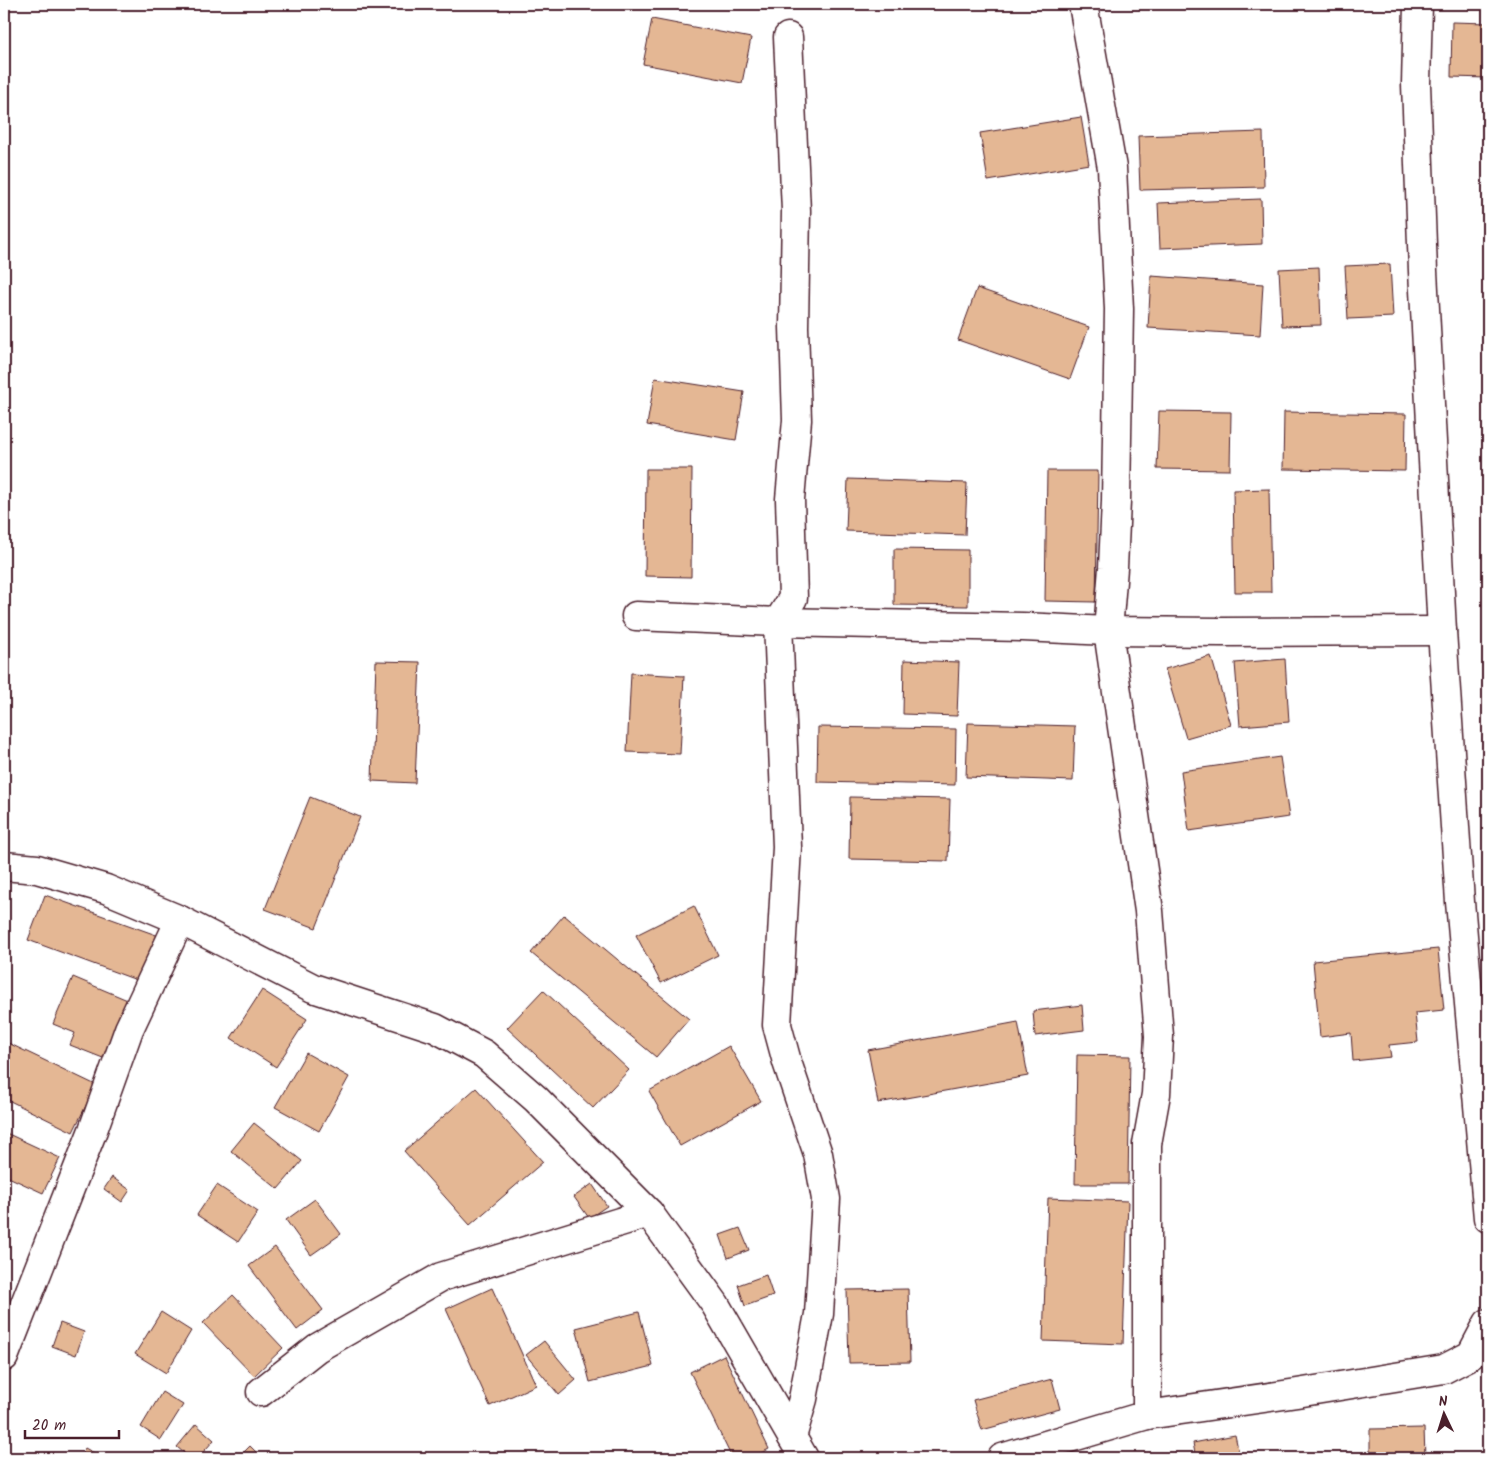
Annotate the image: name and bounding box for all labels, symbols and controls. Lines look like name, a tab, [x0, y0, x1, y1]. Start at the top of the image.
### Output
north arrow	[1420, 1390, 1470, 1440]
text: N	[1438, 1391, 1448, 1413]
scale bar	[25, 1407, 119, 1439]
text: 20 m	[32, 1414, 66, 1438]

